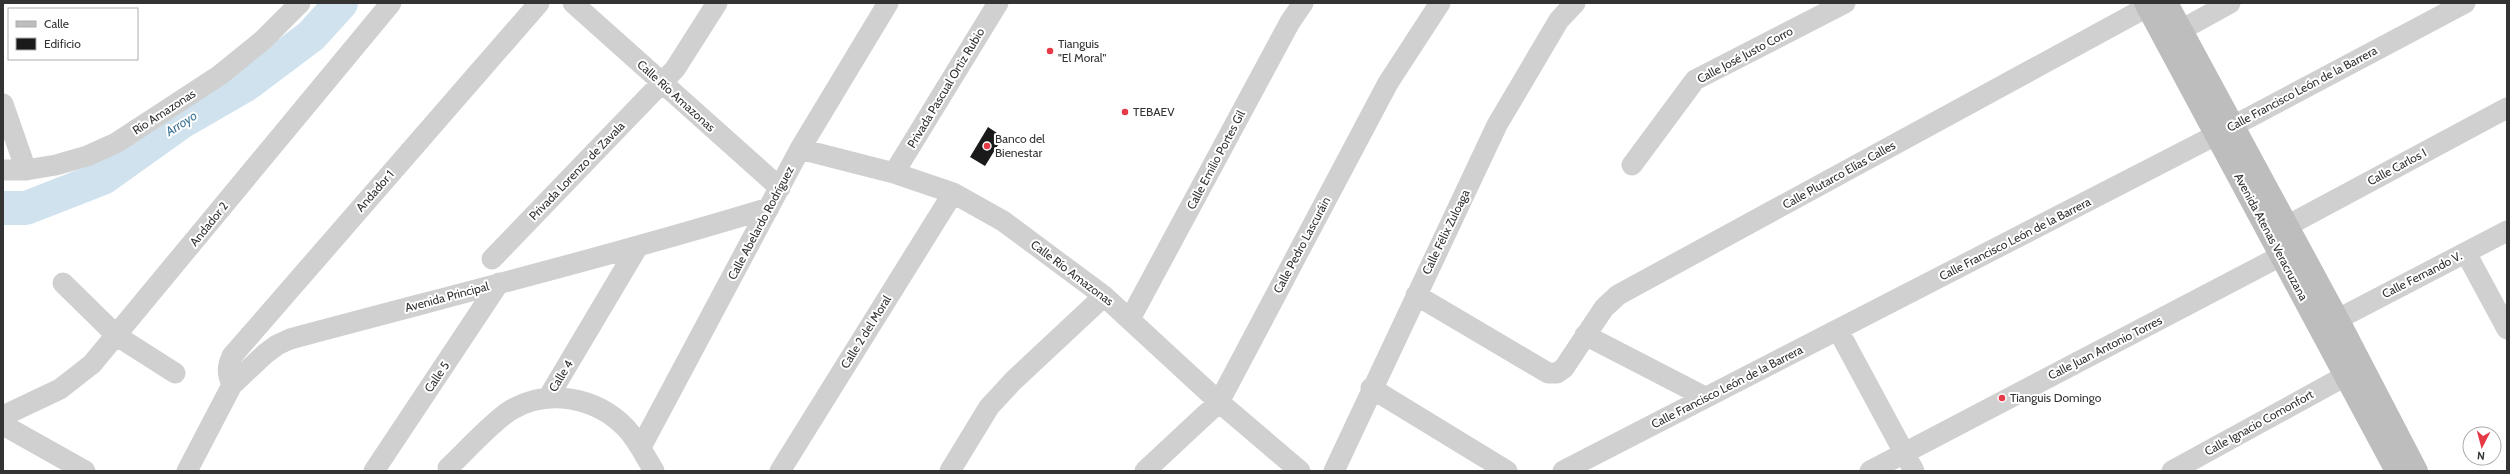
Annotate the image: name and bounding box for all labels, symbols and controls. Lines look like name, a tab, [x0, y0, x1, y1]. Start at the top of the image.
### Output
legend	[8, 8, 138, 60]
text: Calle	[44, 16, 69, 31]
street label: Calle José Justo Corro	[1694, 23, 1796, 86]
street label: Privada Pascual Ortiz Rubio	[904, 25, 988, 150]
text: Edificio	[44, 36, 81, 51]
place label: Tianguis "El Moral"	[1058, 36, 1106, 65]
street label: Calle Francisco León de la Barrera	[2224, 42, 2380, 135]
marker: Tianguis "El Moral"	[1045, 46, 1055, 56]
street label: Calle Río Amazonas	[634, 57, 718, 135]
street label: Río Amazonas	[129, 86, 198, 138]
place label: TEBAEV	[1133, 104, 1175, 119]
water label: Arroyo	[161, 107, 200, 140]
marker: TEBAEV	[1120, 107, 1130, 117]
street label: Calle Emilio Portes Gil	[1183, 107, 1248, 212]
street label: Privada Lorenzo de Zavala	[526, 118, 628, 223]
place label: Banco del Bienestar	[995, 131, 1045, 160]
street label: Calle Plutarco Elías Calles	[1780, 137, 1898, 212]
marker: Banco del Bienestar	[982, 141, 992, 151]
street label: Calle Carlos I	[2365, 145, 2429, 188]
street label: Calle Abelardo Rodríguez	[724, 163, 797, 282]
street label: Andador 1	[352, 167, 397, 215]
street label: Avenida Atenas Veracruzana	[2231, 170, 2312, 303]
street label: Calle Félix Zuloaga	[1419, 187, 1473, 277]
street label: Calle Pedro Lascuráin	[1270, 194, 1333, 296]
street label: Calle Francisco León de la Barrera	[1937, 194, 2093, 283]
street label: Andador 2	[186, 199, 231, 249]
street label: Calle Río Amazonas	[1028, 237, 1117, 309]
street label: Calle Fernando V.	[2379, 248, 2464, 301]
street label: Avenida Principal	[403, 278, 491, 315]
street label: Calle 2 del Moral	[837, 292, 894, 371]
street label: Calle Juan Antonio Torres	[2045, 312, 2164, 383]
street label: Calle Francisco León de la Barrera	[1649, 342, 1805, 431]
street label: Calle 4	[545, 357, 576, 394]
street label: Calle 5	[421, 358, 452, 395]
street label: Calle Ignacio Comonfort	[2202, 386, 2316, 459]
place label: Tianguis Domingo	[2010, 390, 2102, 405]
marker: Tianguis Domingo	[1997, 393, 2007, 403]
north arrow	[2462, 426, 2502, 466]
text: N	[2476, 449, 2486, 463]

